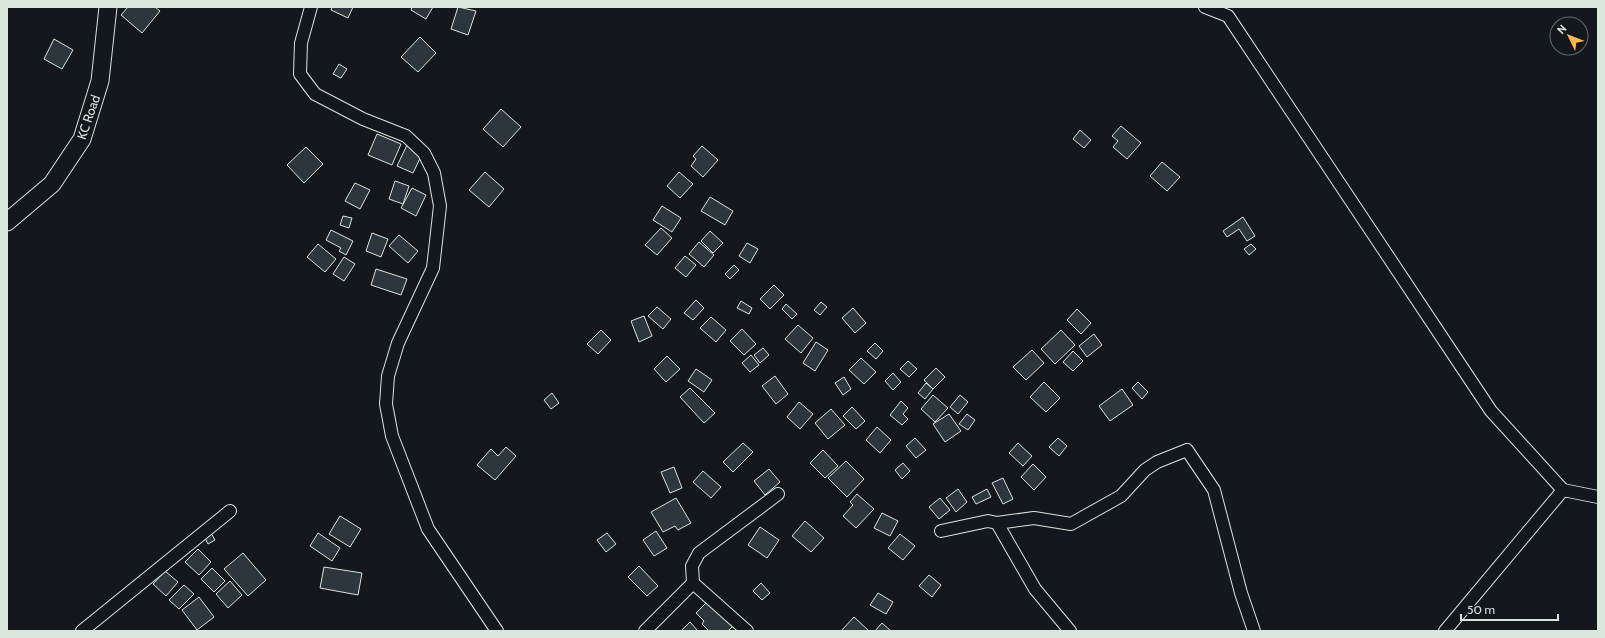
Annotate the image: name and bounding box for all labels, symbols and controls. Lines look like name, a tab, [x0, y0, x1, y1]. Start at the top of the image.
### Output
north arrow	[1549, 16, 1589, 56]
text: N	[1554, 22, 1569, 37]
street label: KC Road	[73, 93, 103, 141]
scale bar	[1461, 596, 1558, 622]
text: 50 m	[1467, 602, 1495, 617]

